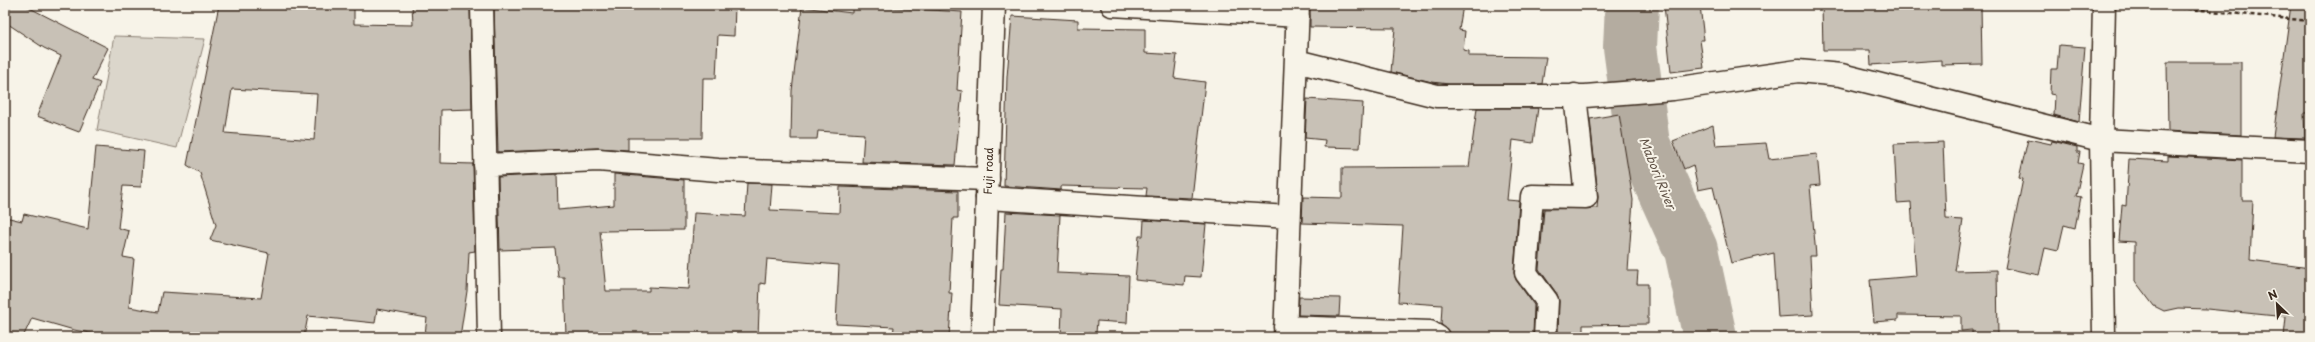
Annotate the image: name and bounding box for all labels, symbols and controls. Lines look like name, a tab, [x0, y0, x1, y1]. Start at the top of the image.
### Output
water label: Mabori River	[1635, 134, 1681, 214]
street label: Fuji road	[979, 147, 997, 195]
north arrow	[2257, 284, 2297, 324]
text: N	[2265, 285, 2280, 304]

